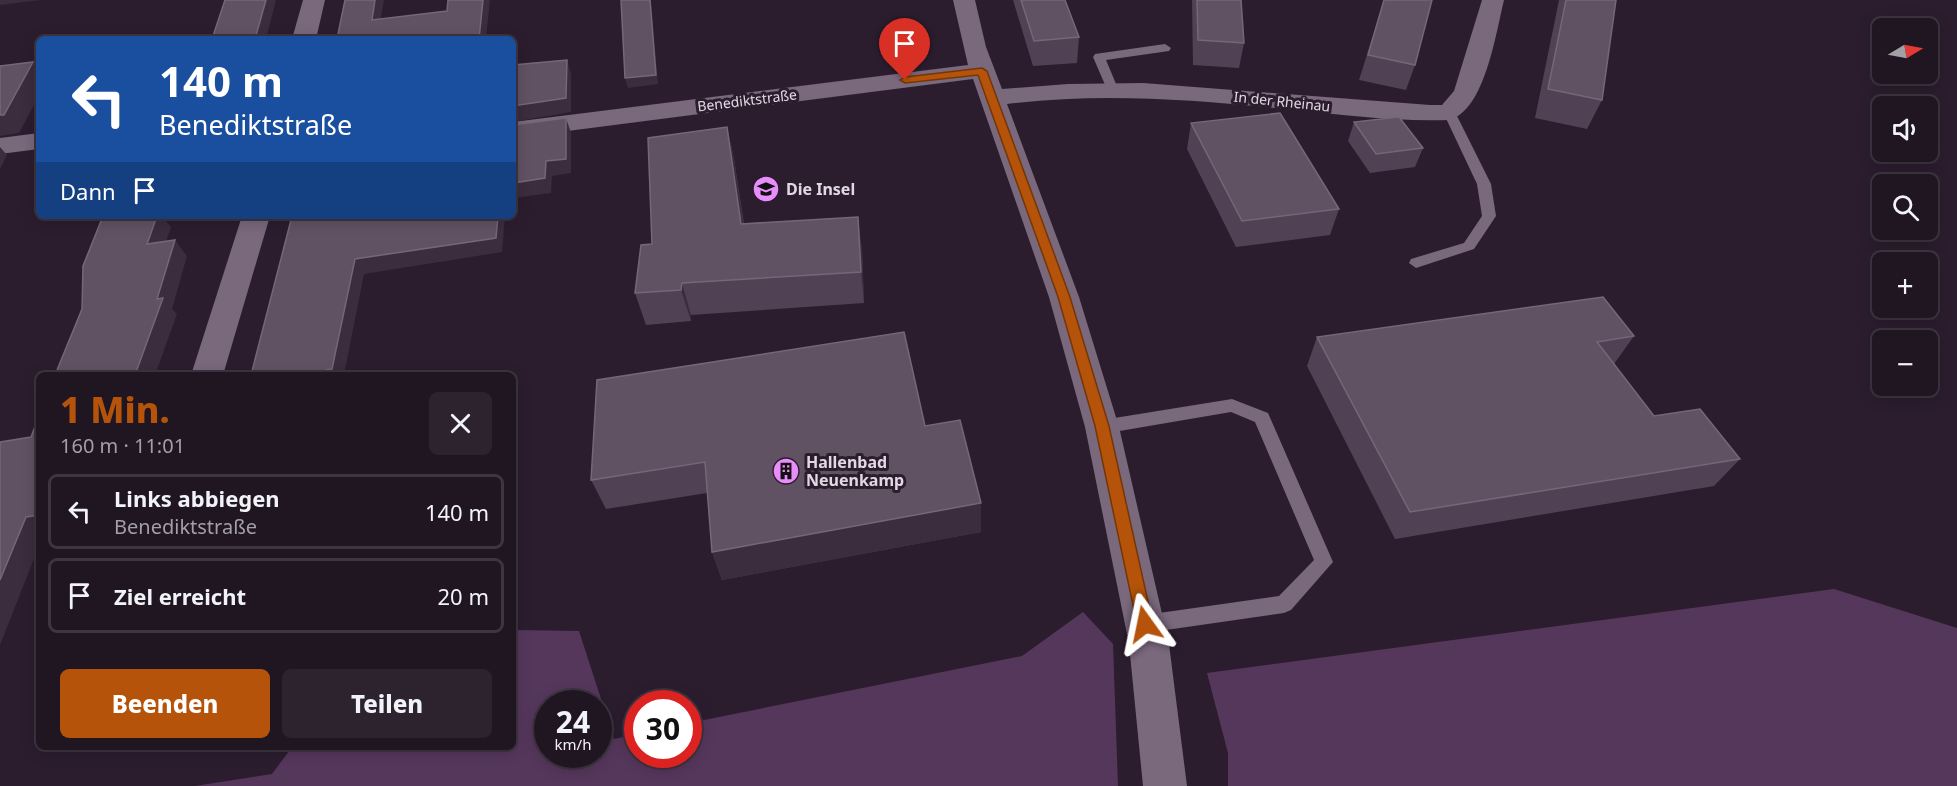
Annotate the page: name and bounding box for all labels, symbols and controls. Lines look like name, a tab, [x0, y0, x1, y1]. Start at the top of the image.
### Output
pin	[879, 18, 930, 80]
north arrow	[1872, 18, 1938, 84]
map controls	[1872, 18, 1938, 396]
icon: arrive	[888, 27, 921, 60]
text: 140 m	[159, 52, 283, 109]
icon: left	[60, 60, 138, 138]
street label: Benediktstraße	[696, 84, 798, 116]
street label: In der Rheinau	[1233, 86, 1331, 116]
button: sound	[1872, 96, 1938, 162]
text: Benediktstraße	[159, 106, 352, 143]
icon: arrive	[128, 174, 161, 207]
school or university icon: Die Insel	[751, 174, 781, 204]
button: search	[1872, 174, 1938, 240]
text: Dann	[60, 176, 116, 206]
place label: Die Insel	[786, 178, 855, 200]
button: +	[1872, 252, 1938, 318]
button: −	[1872, 330, 1938, 396]
text: 1 Min.	[60, 385, 170, 434]
button: close	[429, 392, 492, 455]
text: 160 m · 11:01	[60, 432, 185, 459]
place label: Hallenbad Neuenkamp	[806, 451, 904, 491]
building icon: Hallenbad Neuenkamp	[771, 456, 801, 486]
text: Links abbiegen	[114, 483, 280, 513]
icon: left	[63, 495, 96, 528]
text: 140 m	[425, 497, 489, 527]
text: Benediktstraße	[114, 513, 257, 540]
icon: arrive	[63, 579, 96, 612]
text: Ziel erreicht	[114, 581, 246, 611]
text: 20 m	[438, 581, 489, 611]
position arrow	[1113, 592, 1177, 656]
button: Beenden	[60, 669, 270, 738]
button: Teilen	[282, 669, 492, 738]
speed limit sign: 30	[624, 690, 702, 768]
text: 24	[556, 701, 590, 742]
text: km/h	[555, 734, 591, 754]

